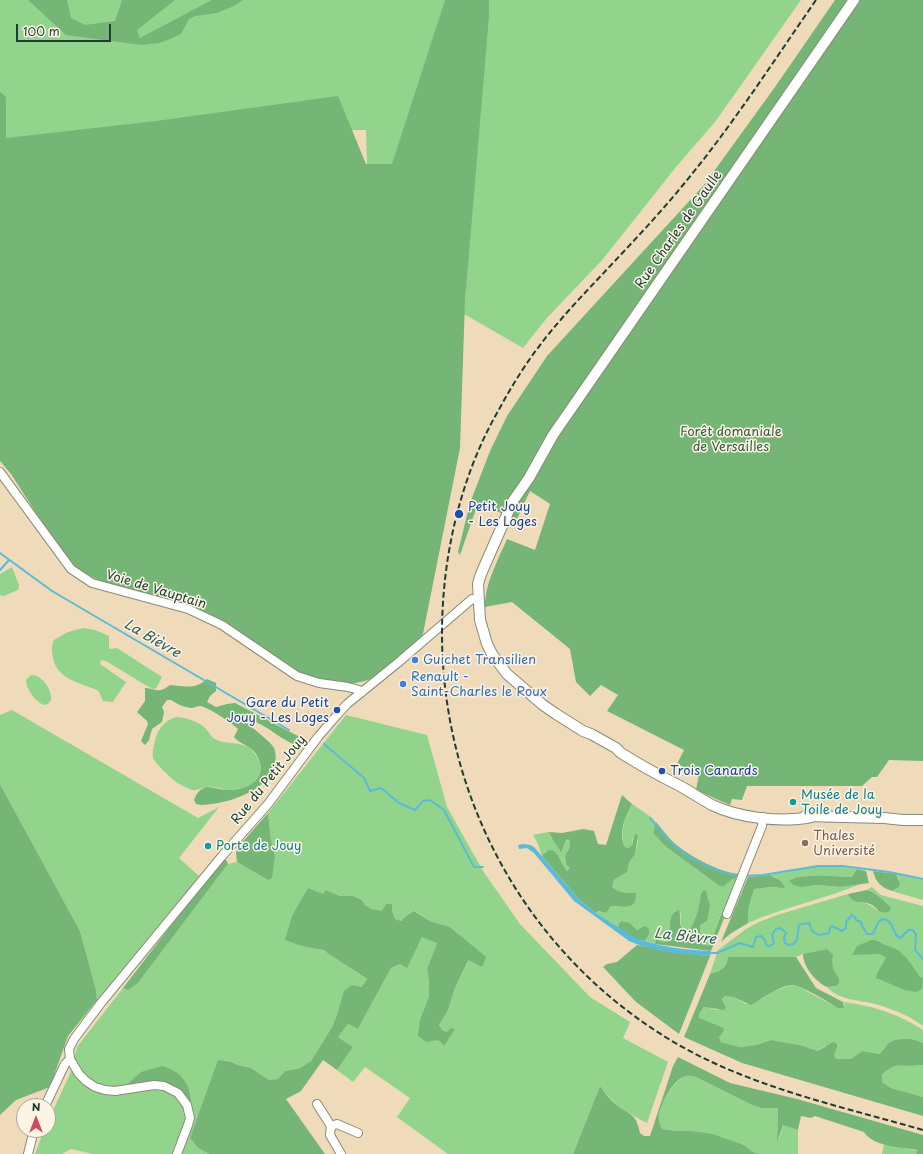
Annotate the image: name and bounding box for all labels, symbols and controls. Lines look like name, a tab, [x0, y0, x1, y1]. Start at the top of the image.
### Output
scale bar	[18, 16, 113, 42]
text: 100 m	[23, 22, 60, 40]
street label: Rue Charles de Gaulle	[632, 168, 726, 292]
park label: Forêt domaniale de Versailles	[680, 424, 782, 455]
place label: Petit Jouy - Les Loges	[468, 499, 537, 530]
marker: Petit Jouy - Les Loges	[453, 508, 465, 520]
street label: Voie de Vauptain	[104, 567, 208, 613]
water label: La Bièvre	[121, 616, 183, 662]
place label: Guichet Transilien	[423, 652, 536, 668]
marker: Guichet Transilien	[410, 655, 420, 665]
place label: Renault - Saint-Charles le Roux	[411, 669, 547, 700]
marker: Renault - Saint-Charles le Roux	[398, 679, 408, 689]
place label: Gare du Petit Jouy - Les Loges	[226, 695, 329, 726]
marker: Gare du Petit Jouy - Les Loges	[332, 705, 342, 715]
street label: Rue du Petit Jouy	[228, 732, 310, 828]
place label: Trois Canards	[670, 763, 758, 779]
marker: Trois Canards	[657, 766, 667, 776]
place label: Musée de la Toile de Jouy	[801, 787, 882, 818]
marker: Musée de la Toile de Jouy	[788, 797, 798, 807]
place label: Thales Université	[813, 828, 875, 859]
place label: Porte de Jouy	[216, 838, 301, 854]
marker: Thales Université	[800, 838, 810, 848]
marker: Porte de Jouy	[203, 841, 213, 851]
water label: La Bièvre	[653, 925, 717, 949]
north arrow	[16, 1098, 56, 1138]
text: N	[32, 1098, 40, 1115]

